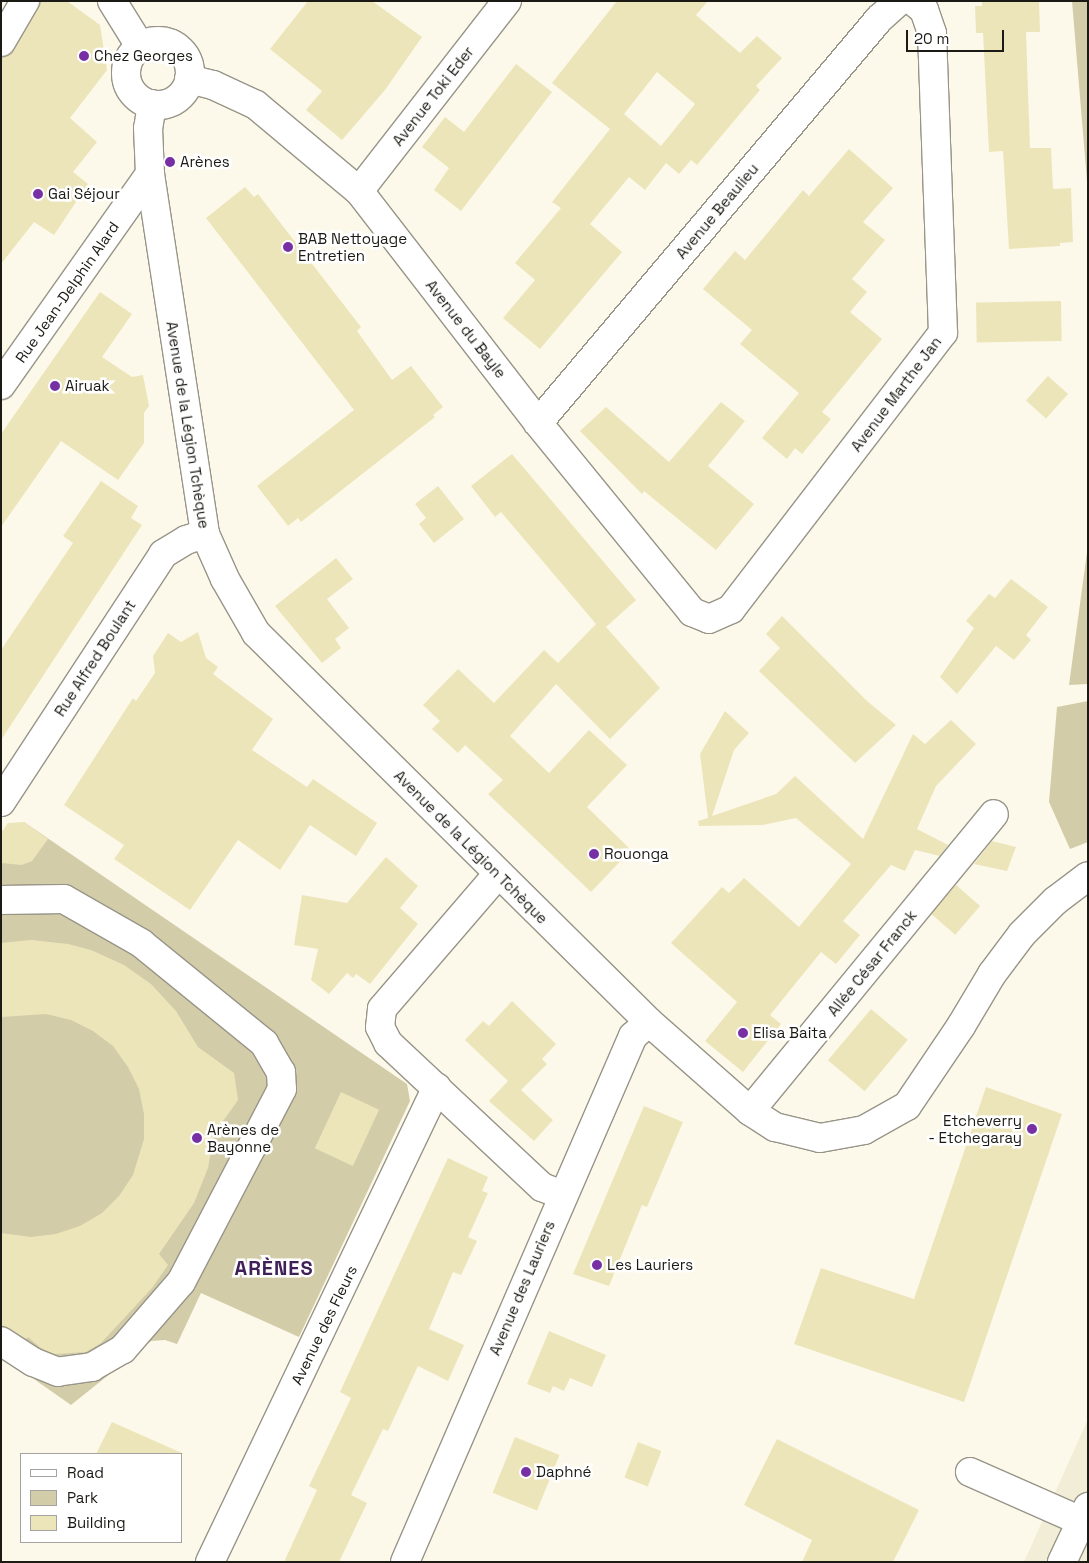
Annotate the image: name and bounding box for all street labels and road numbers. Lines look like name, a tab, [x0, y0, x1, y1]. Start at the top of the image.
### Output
street label: Avenue Toki Eder	[388, 43, 478, 149]
street label: Avenue Beaulieu	[672, 160, 762, 262]
street label: Rue Jean-Delphin Alard	[11, 218, 123, 366]
street label: Avenue du Bayle	[422, 276, 510, 382]
street label: Avenue de la Légion Tchèque	[163, 320, 213, 530]
street label: Avenue Marthe Jan	[847, 333, 945, 455]
street label: Rue Alfred Boulant	[51, 596, 139, 720]
street label: Avenue de la Légion Tchèque	[390, 766, 552, 928]
street label: Allée César Franck	[824, 906, 920, 1020]
street label: Avenue des Lauriers	[485, 1218, 559, 1358]
street label: Avenue des Fleurs	[287, 1262, 361, 1388]

